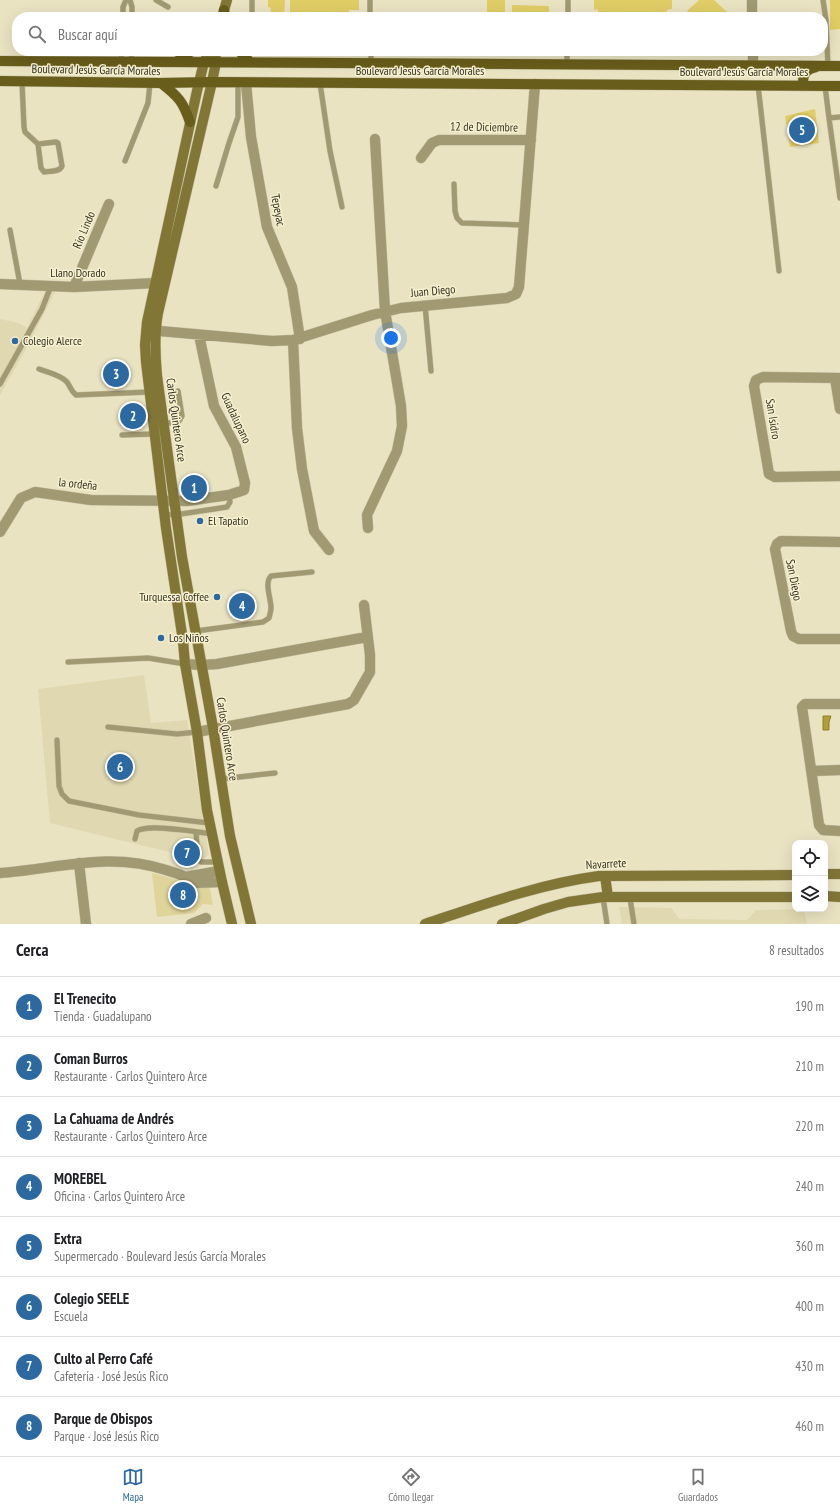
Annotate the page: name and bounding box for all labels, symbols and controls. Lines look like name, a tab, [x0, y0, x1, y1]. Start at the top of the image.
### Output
search box	[12, 12, 828, 56]
icon: search	[26, 23, 48, 45]
text: Buscar aquí	[58, 25, 118, 44]
street label: Boulevard Jesús García Morales	[32, 61, 160, 78]
street label: Boulevard Jesús García Morales	[356, 63, 484, 78]
street label: Boulevard Jesús García Morales	[680, 64, 808, 79]
pin: 5	[789, 115, 815, 145]
street label: 12 de Diciembre	[450, 118, 518, 135]
street label: Tepeyac	[268, 192, 289, 228]
street label: Rio Lindo	[69, 209, 98, 251]
street label: Llano Dorado	[50, 265, 106, 280]
street label: Juan Diego	[409, 281, 456, 300]
your location	[381, 328, 401, 348]
place label: Colegio Alerce	[23, 333, 82, 348]
marker: Colegio Alerce	[10, 336, 20, 346]
pin: 3	[103, 359, 129, 389]
street label: Carlos Quintero Arce	[163, 377, 190, 463]
street label: Guadalupano	[218, 390, 255, 446]
street label: San Isidro	[763, 398, 784, 440]
pin: 2	[120, 401, 146, 431]
pin: 1	[181, 473, 207, 503]
street label: la ordeña	[58, 474, 98, 493]
place label: El Tapatío	[208, 513, 248, 528]
marker: El Tapatío	[195, 516, 205, 526]
street label: San Diego	[783, 558, 806, 602]
place label: Turquessa Coffee	[139, 589, 209, 604]
pin: 4	[229, 591, 255, 621]
marker: Turquessa Coffee	[212, 592, 222, 602]
place label: Los Niños	[169, 630, 209, 645]
marker: Los Niños	[156, 633, 166, 643]
street label: Carlos Quintero Arce	[213, 696, 242, 782]
pin: 6	[107, 752, 133, 782]
pin: 7	[174, 838, 200, 868]
map controls	[792, 840, 828, 912]
button: locate	[792, 840, 828, 876]
street label: Navarrete	[585, 855, 627, 872]
button: layers	[792, 876, 828, 912]
pin: 8	[170, 880, 196, 910]
text: Cerca	[16, 939, 49, 961]
text: 8 resultados	[769, 942, 824, 959]
text: El Trenecito	[54, 989, 116, 1008]
text: 1	[26, 998, 32, 1015]
text: 190 m	[795, 998, 824, 1015]
text: Tienda · Guadalupano	[54, 1008, 152, 1025]
text: Coman Burros	[54, 1049, 128, 1068]
text: 2	[26, 1058, 32, 1075]
text: 210 m	[795, 1058, 824, 1075]
text: Restaurante · Carlos Quintero Arce	[54, 1068, 207, 1085]
text: La Cahuama de Andrés	[54, 1109, 174, 1128]
text: 3	[26, 1118, 32, 1135]
text: 220 m	[795, 1118, 824, 1135]
text: Restaurante · Carlos Quintero Arce	[54, 1128, 207, 1145]
text: MOREBEL	[54, 1169, 106, 1188]
text: 4	[26, 1178, 32, 1195]
text: 240 m	[795, 1178, 824, 1195]
text: Oficina · Carlos Quintero Arce	[54, 1188, 185, 1205]
text: Extra	[54, 1229, 82, 1248]
text: 5	[26, 1238, 32, 1255]
text: 360 m	[795, 1238, 824, 1255]
text: Supermercado · Boulevard Jesús García Morales	[54, 1248, 266, 1265]
text: Colegio SEELE	[54, 1289, 129, 1308]
text: 6	[26, 1298, 32, 1315]
text: 400 m	[795, 1298, 824, 1315]
text: Escuela	[54, 1308, 88, 1325]
text: Culto al Perro Café	[54, 1349, 153, 1368]
text: 7	[26, 1358, 32, 1375]
text: 430 m	[795, 1358, 824, 1375]
text: Cafetería · José Jesús Rico	[54, 1368, 168, 1385]
text: Parque de Obispos	[54, 1409, 152, 1428]
text: 8	[26, 1418, 32, 1435]
text: 460 m	[795, 1418, 824, 1435]
text: Parque · José Jesús Rico	[54, 1428, 159, 1445]
tab: Mapa	[122, 1466, 144, 1504]
tab: Cómo llegar	[388, 1466, 434, 1504]
tab: Guardados	[678, 1466, 718, 1504]

